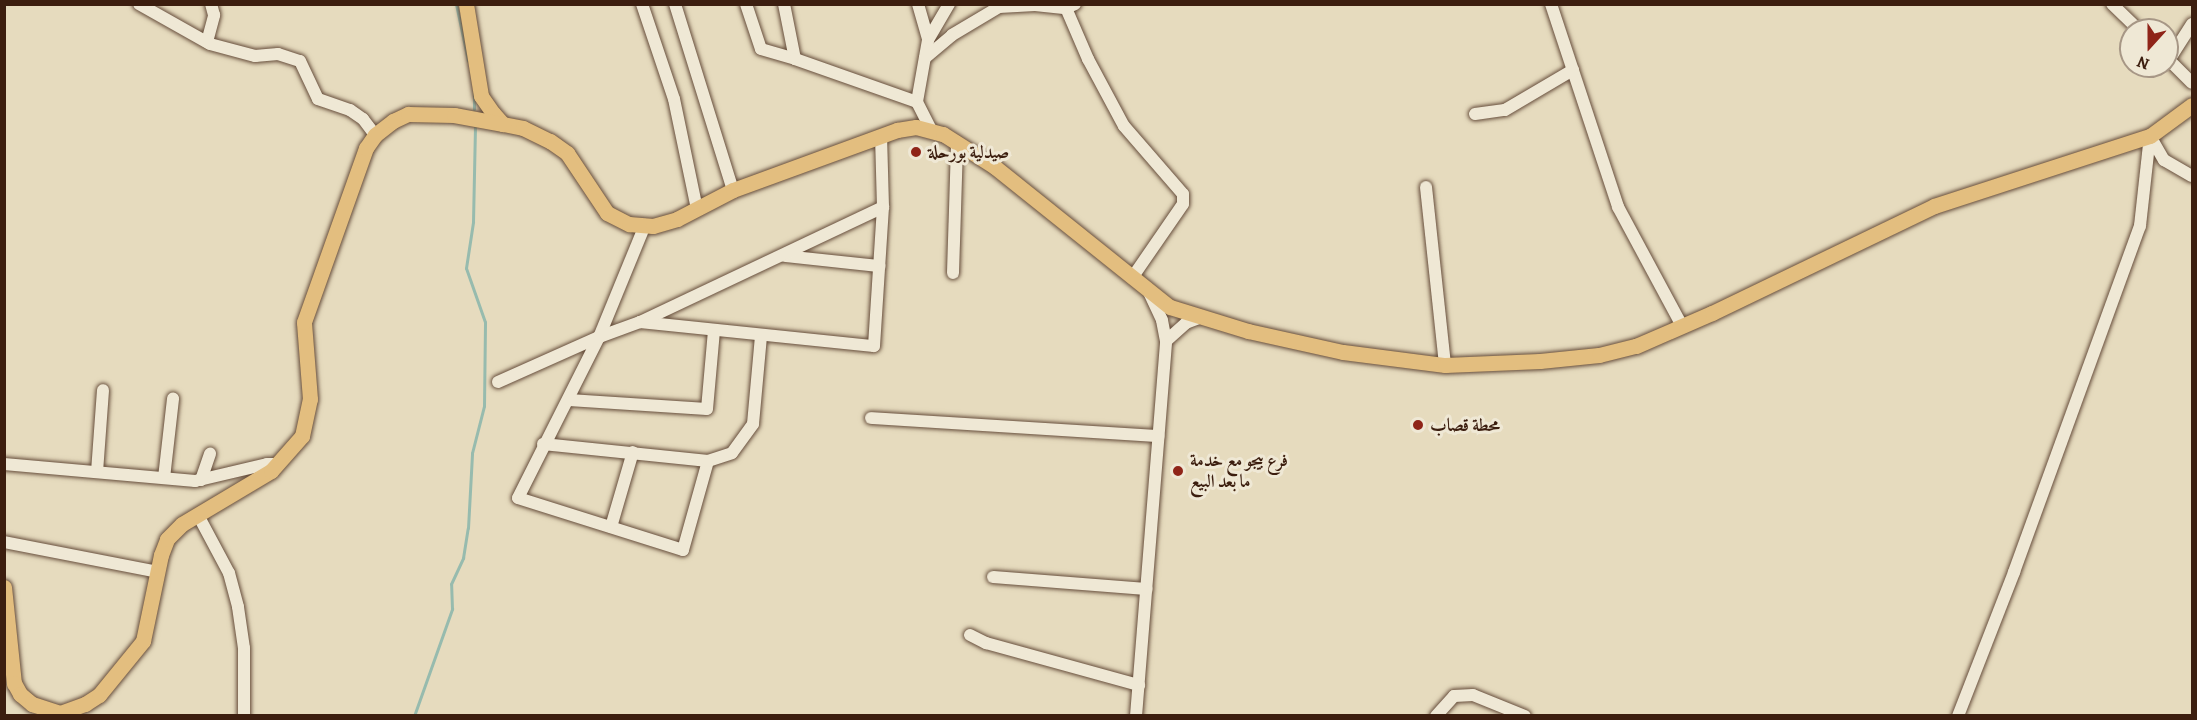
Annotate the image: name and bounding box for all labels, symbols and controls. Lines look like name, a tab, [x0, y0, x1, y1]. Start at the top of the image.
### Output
north arrow	[2119, 18, 2179, 78]
text: N	[2134, 51, 2153, 75]
place label: صيدلية بورحلة	[928, 141, 1009, 163]
marker: صيدلية بورحلة	[909, 145, 923, 159]
place label: محطة قصاب	[1430, 414, 1500, 436]
marker: محطة قصاب	[1411, 418, 1425, 432]
place label: فرع بيجو مع خدمة ما بعد البيع	[1190, 450, 1288, 492]
marker: فرع بيجو مع خدمة ما بعد البيع	[1171, 464, 1185, 478]

